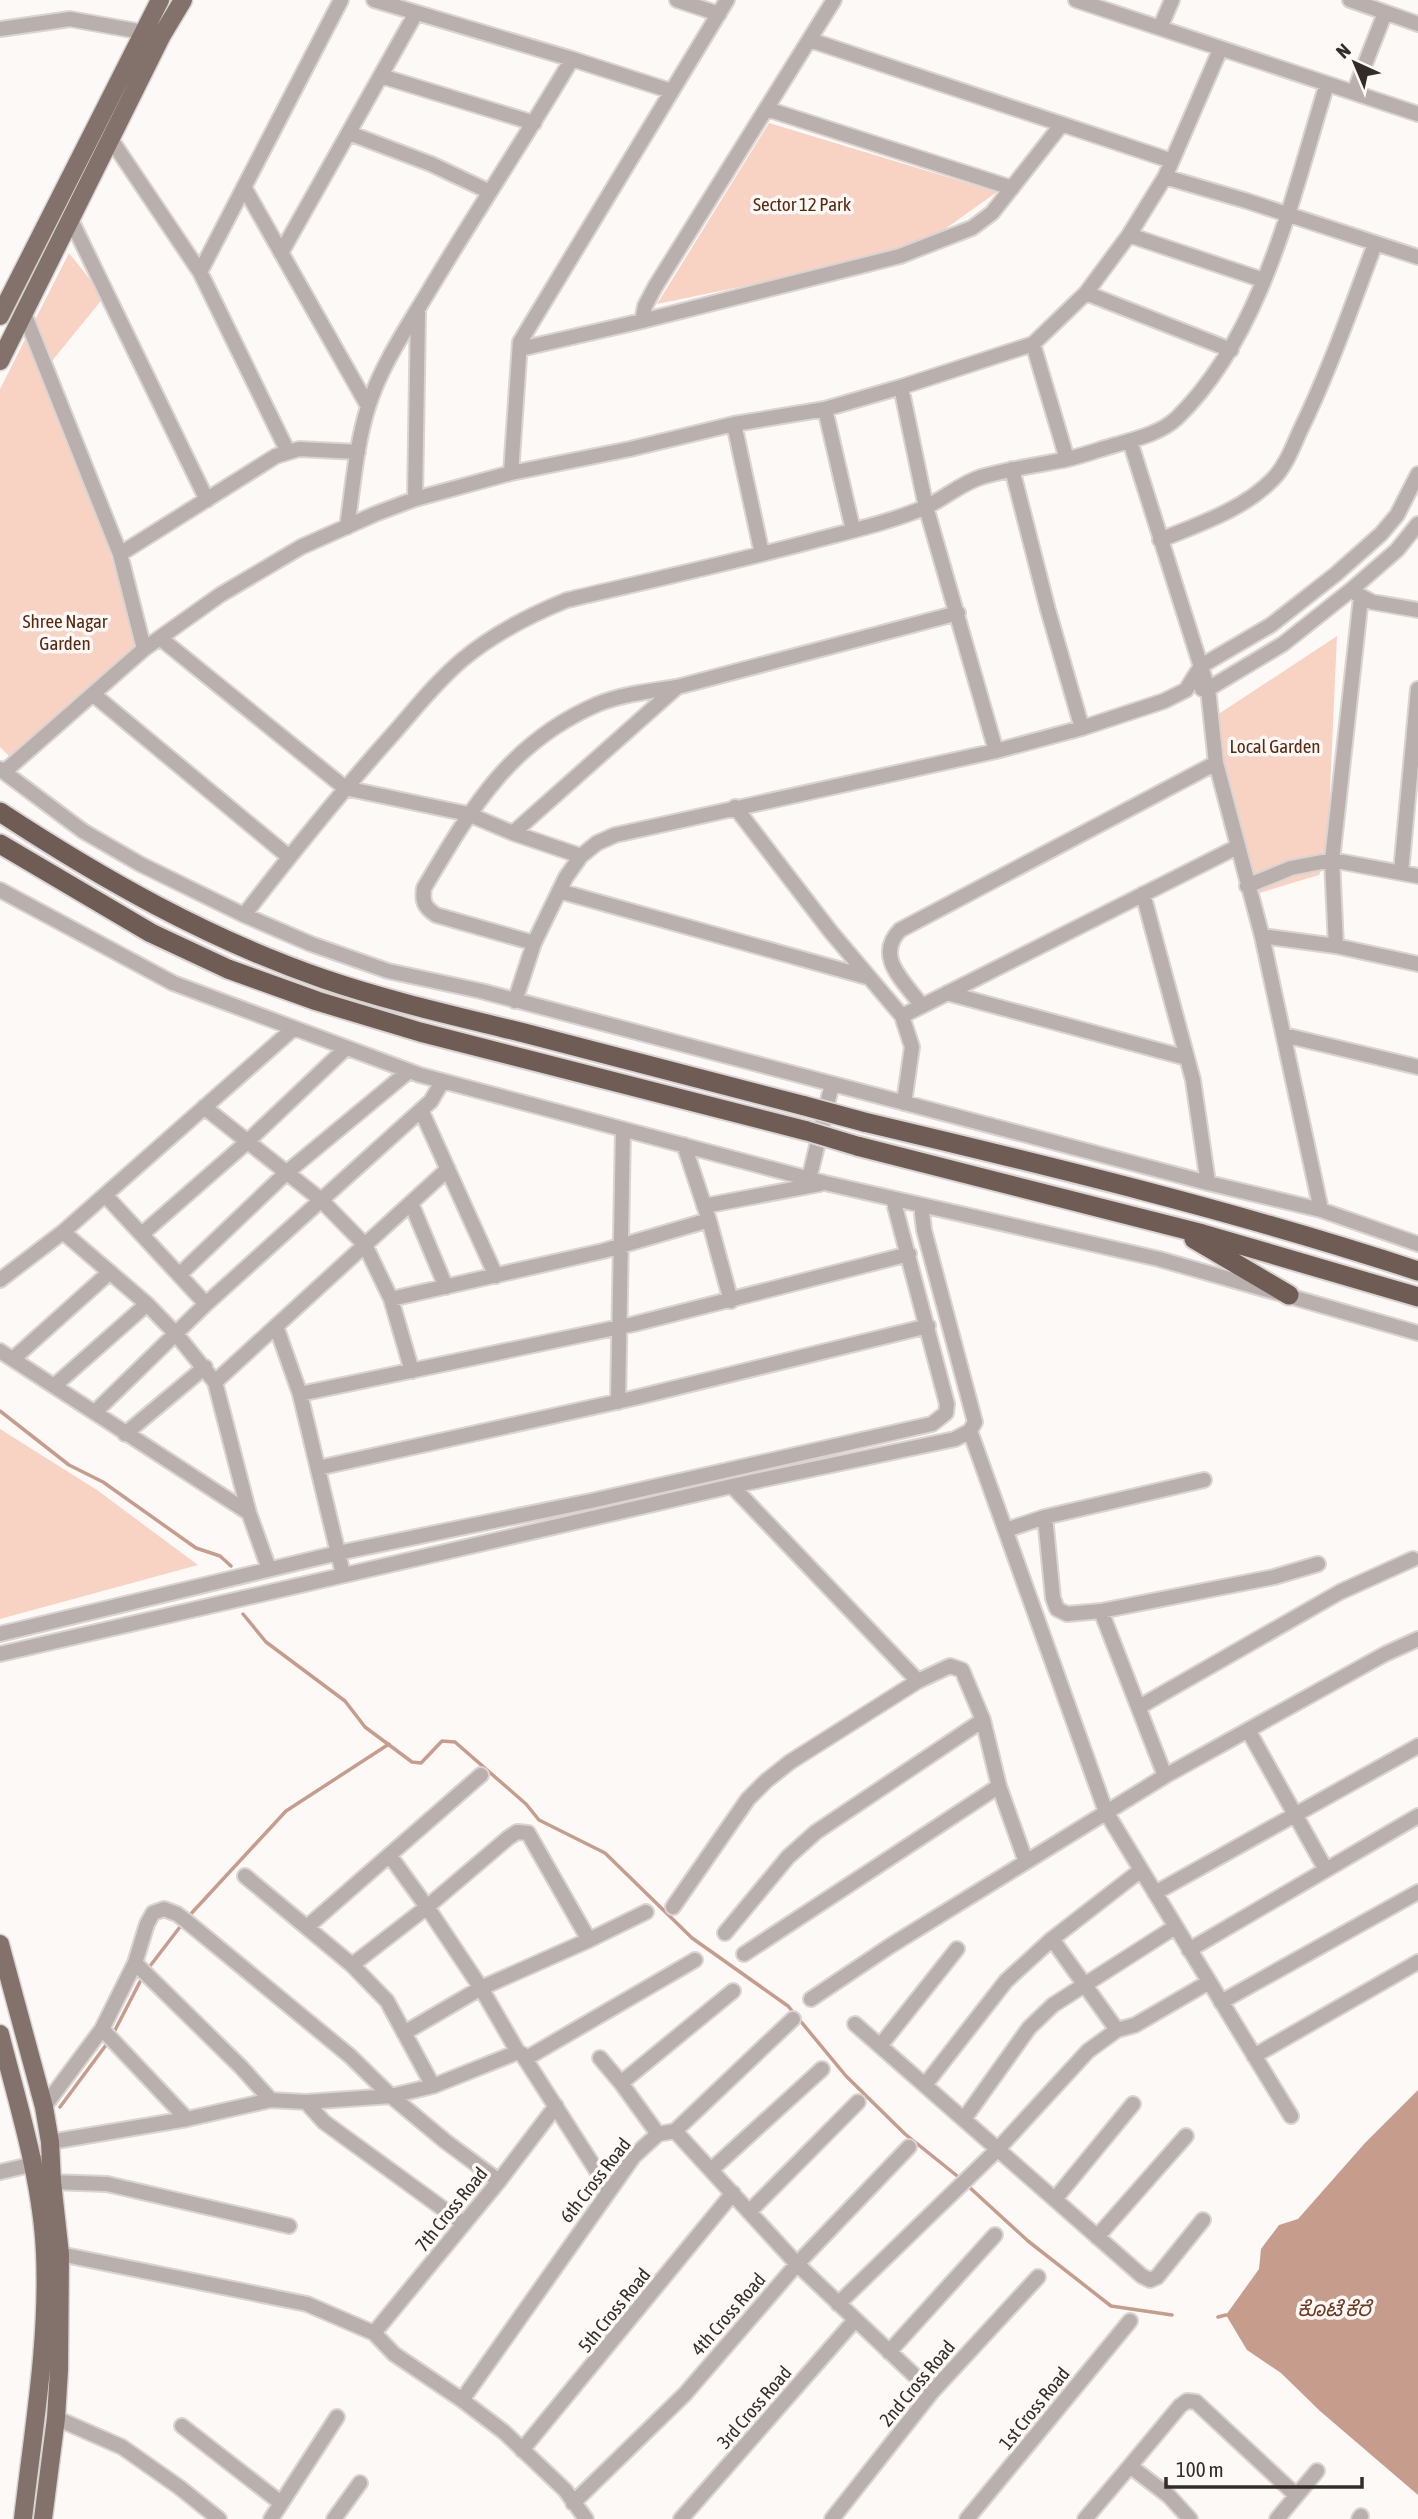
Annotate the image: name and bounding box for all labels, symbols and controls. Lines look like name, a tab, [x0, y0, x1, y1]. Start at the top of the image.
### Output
north arrow	[1320, 28, 1390, 98]
text: N	[1332, 39, 1355, 63]
park label: Sector 12 Park	[753, 193, 852, 215]
park label: Shree Nagar Garden	[23, 610, 108, 654]
park label: Local Garden	[1229, 735, 1321, 757]
street label: 6th Cross Road	[555, 2133, 635, 2227]
street label: 7th Cross Road	[410, 2163, 492, 2255]
street label: 5th Cross Road	[573, 2264, 655, 2356]
street label: 4th Cross Road	[686, 2268, 770, 2360]
water label: ಕೊಟೆ ಕೆರೆ	[1297, 2296, 1374, 2320]
street label: 2nd Cross Road	[875, 2336, 959, 2430]
street label: 3rd Cross Road	[712, 2361, 796, 2453]
street label: 1st Cross Road	[994, 2363, 1074, 2453]
scale bar	[1166, 2446, 1362, 2490]
text: 100 m	[1176, 2457, 1224, 2481]

